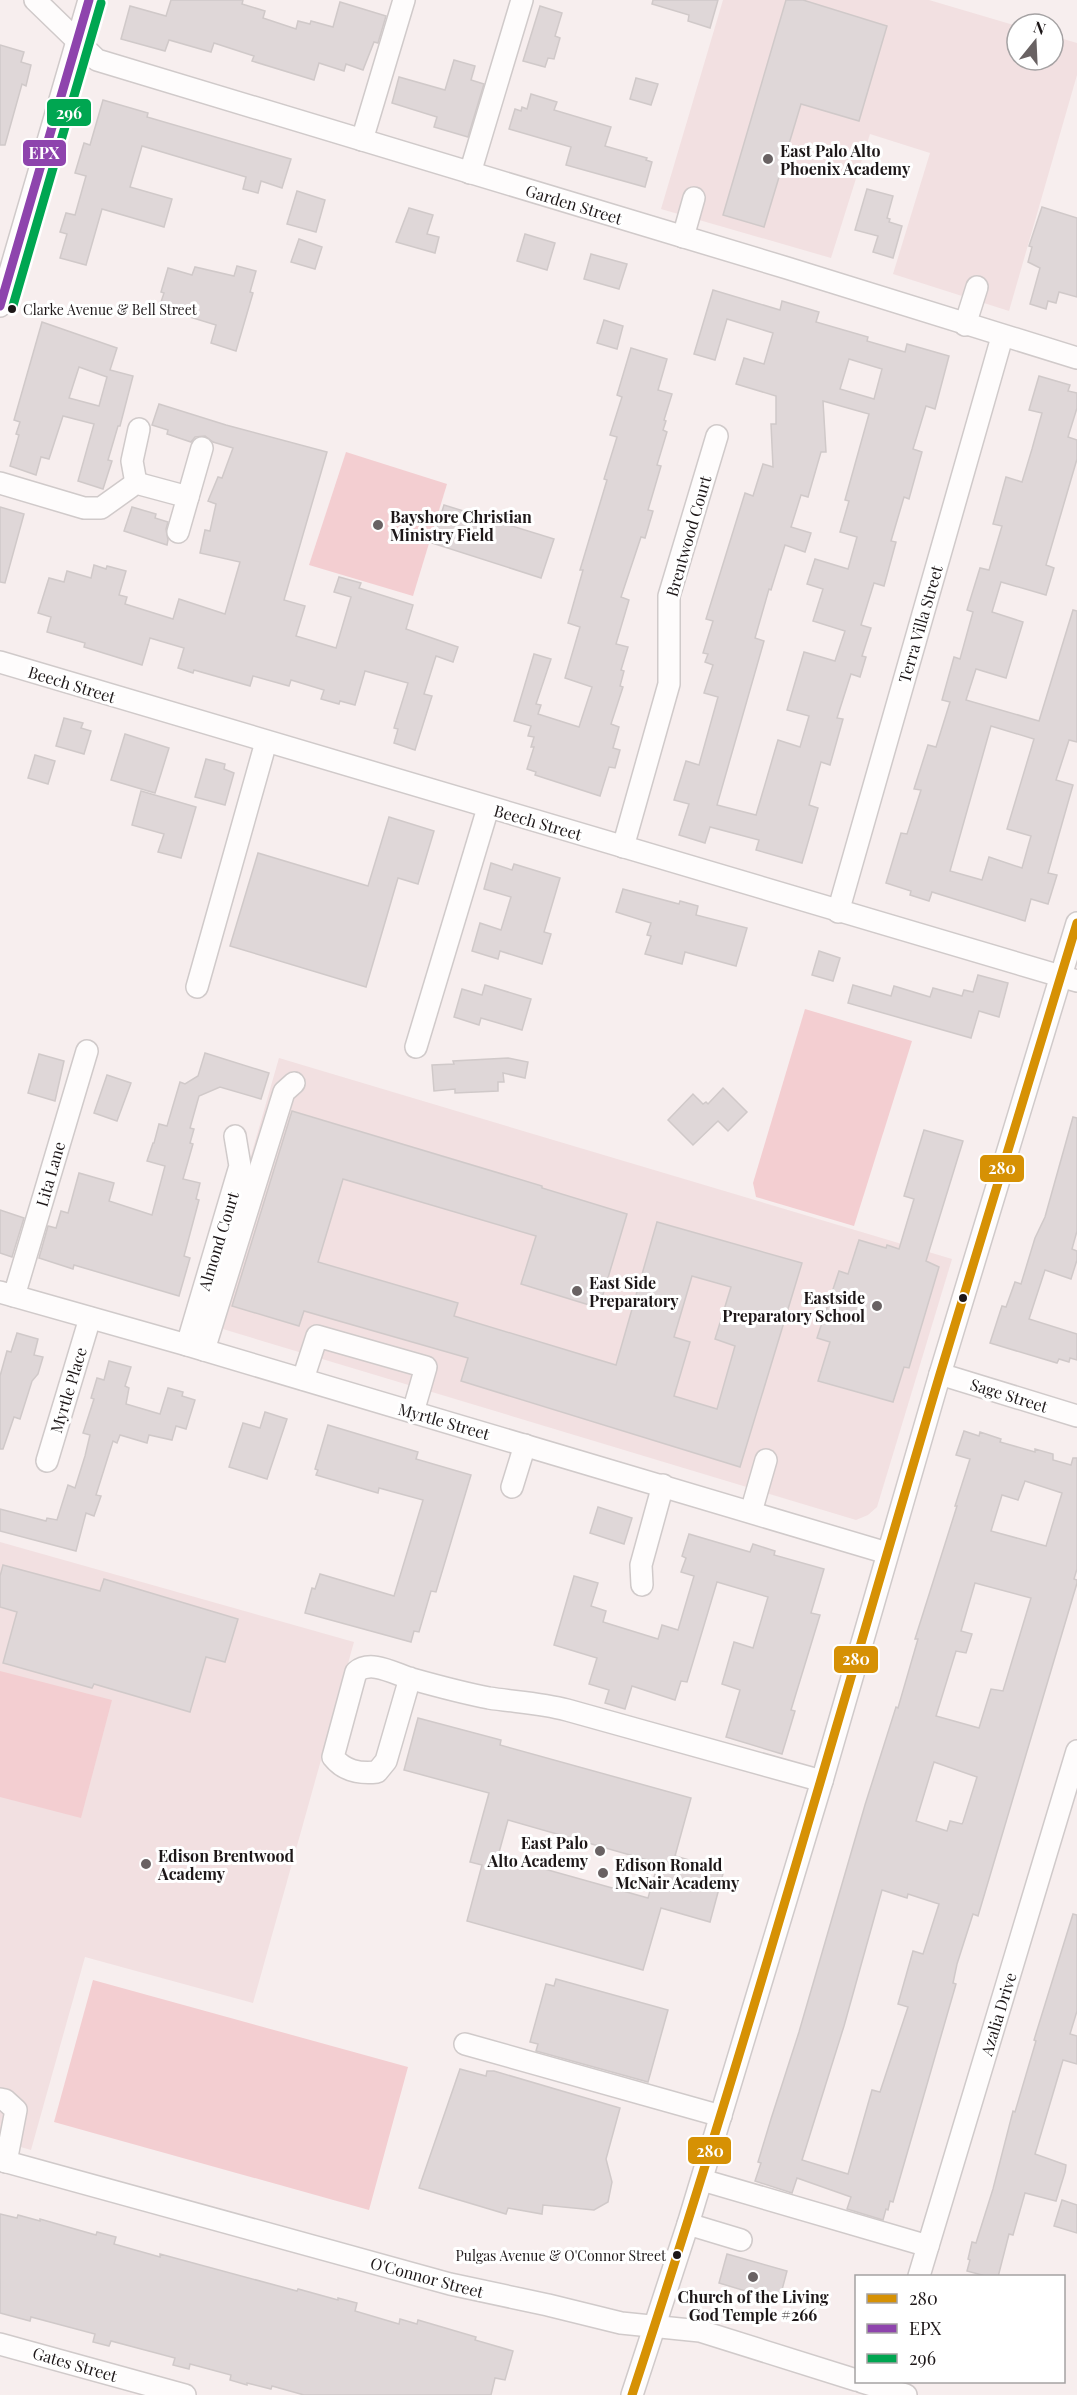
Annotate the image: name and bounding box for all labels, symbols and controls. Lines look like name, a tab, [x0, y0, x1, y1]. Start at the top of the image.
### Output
north arrow	[1005, 12, 1065, 72]
text: N	[1031, 15, 1049, 39]
line badge: 296	[46, 98, 92, 127]
text: 296	[56, 102, 82, 123]
line badge: EPX	[22, 139, 67, 167]
place label: East Palo Alto Phoenix Academy	[780, 140, 911, 179]
text: EPX	[29, 142, 60, 163]
marker: East Palo Alto Phoenix Academy	[761, 152, 775, 166]
street label: Garden Street	[523, 179, 625, 229]
place label: Clarke Avenue & Bell Street	[23, 300, 198, 319]
marker: Clarke Avenue & Bell Street	[6, 303, 18, 315]
street label: Brentwood Court	[661, 473, 715, 599]
place label: Bayshore Christian Ministry Field	[390, 506, 532, 545]
marker: Bayshore Christian Ministry Field	[371, 518, 385, 532]
street label: Terra Villa Street	[893, 563, 947, 685]
street label: Beech Street	[26, 661, 119, 707]
street label: Beech Street	[492, 799, 585, 845]
street label: Lita Lane	[31, 1139, 69, 1209]
line badge: 280	[979, 1154, 1025, 1183]
text: 280	[988, 1157, 1016, 1178]
street label: Almond Court	[193, 1189, 243, 1294]
place label: East Side Preparatory	[589, 1272, 679, 1311]
marker: East Side Preparatory	[570, 1284, 584, 1298]
place label: Eastside Preparatory School	[722, 1287, 865, 1326]
unlabelled marker	[957, 1292, 969, 1304]
marker: Eastside Preparatory School	[870, 1299, 884, 1313]
street label: Myrtle Place	[45, 1345, 91, 1435]
street label: Sage Street	[968, 1373, 1051, 1417]
street label: Myrtle Street	[396, 1398, 492, 1444]
line badge: 280	[833, 1645, 879, 1674]
text: 280	[842, 1648, 870, 1669]
place label: East Palo Alto Academy	[487, 1832, 589, 1871]
marker: East Palo Alto Academy	[593, 1844, 607, 1858]
place label: Edison Brentwood Academy	[157, 1845, 295, 1884]
place label: Edison Ronald McNair Academy	[615, 1854, 740, 1893]
marker: Edison Brentwood Academy	[139, 1857, 153, 1871]
marker: Edison Ronald McNair Academy	[596, 1866, 610, 1880]
street label: Azalia Drive	[975, 1970, 1021, 2059]
line badge: 280	[687, 2136, 732, 2165]
text: 280	[696, 2140, 724, 2161]
place label: Pulgas Avenue & O'Connor Street	[456, 2246, 667, 2265]
marker: Pulgas Avenue & O'Connor Street	[671, 2249, 683, 2261]
street label: O'Connor Street	[368, 2252, 486, 2302]
marker: Church of the Living God Temple #266	[746, 2270, 760, 2284]
legend	[855, 2275, 1065, 2383]
place label: Church of the Living God Temple #266	[677, 2286, 829, 2325]
text: 280	[909, 2286, 938, 2310]
text: EPX	[909, 2316, 942, 2340]
street label: Gates Street	[30, 2342, 120, 2386]
text: 296	[909, 2346, 936, 2370]

